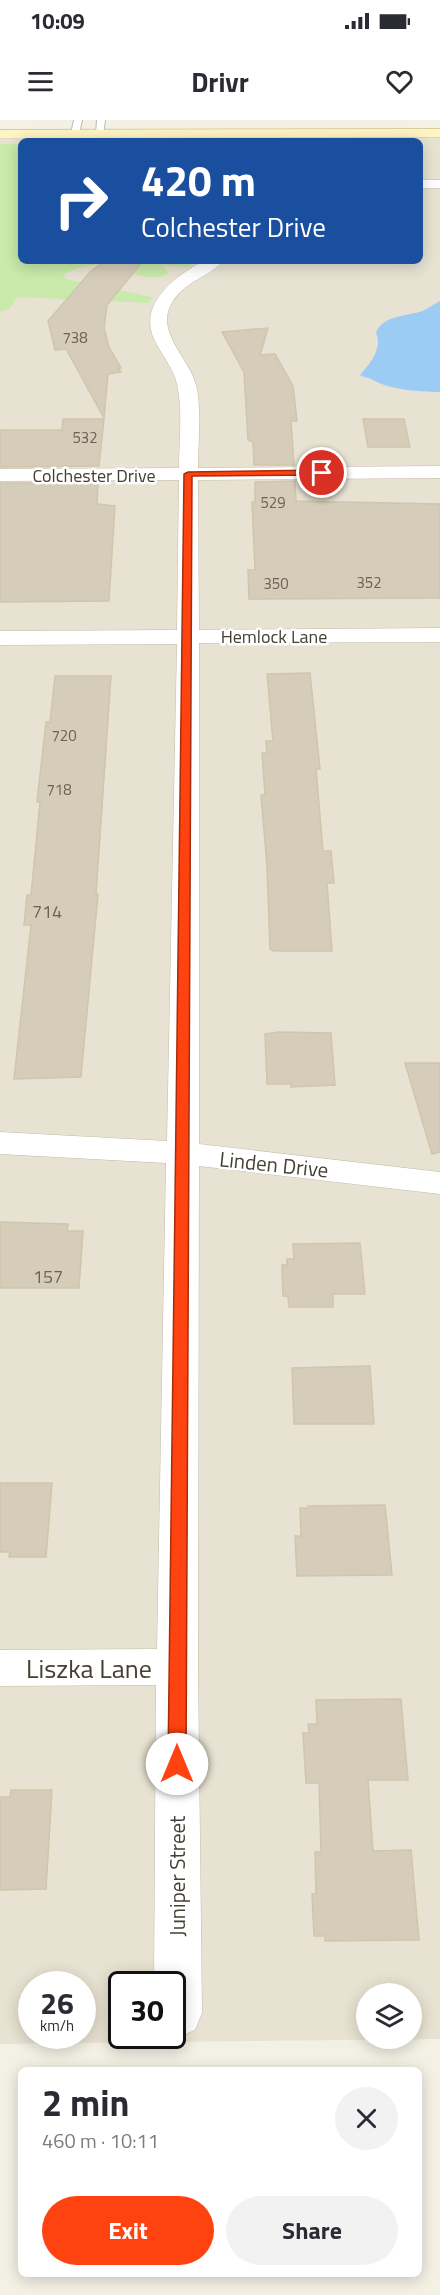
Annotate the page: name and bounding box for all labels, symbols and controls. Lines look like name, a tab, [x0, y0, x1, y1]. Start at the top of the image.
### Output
text: 10:09	[30, 4, 85, 38]
text: Drivr	[191, 61, 249, 102]
icon: menu	[24, 65, 57, 98]
icon: heart	[383, 65, 416, 98]
text: 420 m	[141, 148, 256, 212]
icon: right	[42, 162, 120, 240]
text: Colchester Drive	[141, 206, 326, 247]
house number: 738	[62, 326, 88, 349]
house number: 532	[72, 426, 98, 449]
pin	[296, 447, 347, 498]
icon: arrive	[305, 456, 338, 489]
street label: Colchester Drive	[32, 462, 156, 489]
house number: 529	[260, 491, 286, 514]
house number: 352	[356, 571, 382, 594]
house number: 350	[263, 572, 289, 595]
street label: Hemlock Lane	[221, 623, 327, 650]
house number: 720	[51, 724, 77, 747]
house number: 718	[46, 778, 72, 801]
house number: 714	[32, 898, 62, 925]
street label: Linden Drive	[218, 1142, 330, 1186]
house number: 157	[33, 1263, 63, 1290]
street label: Liszka Lane	[26, 1649, 152, 1688]
position arrow	[145, 1732, 209, 1796]
street label: Juniper Street	[161, 1815, 193, 1936]
speed limit sign: 30	[108, 1971, 186, 2049]
text: 26	[40, 1980, 74, 2026]
map controls	[356, 1983, 422, 2049]
button: layers	[356, 1983, 422, 2049]
text: km/h	[40, 2014, 74, 2037]
text: 2 min	[42, 2075, 129, 2130]
button: close	[335, 2087, 398, 2150]
text: 460 m · 10:11	[42, 2125, 159, 2156]
button: Exit	[42, 2196, 214, 2265]
button: Share	[226, 2196, 398, 2265]

